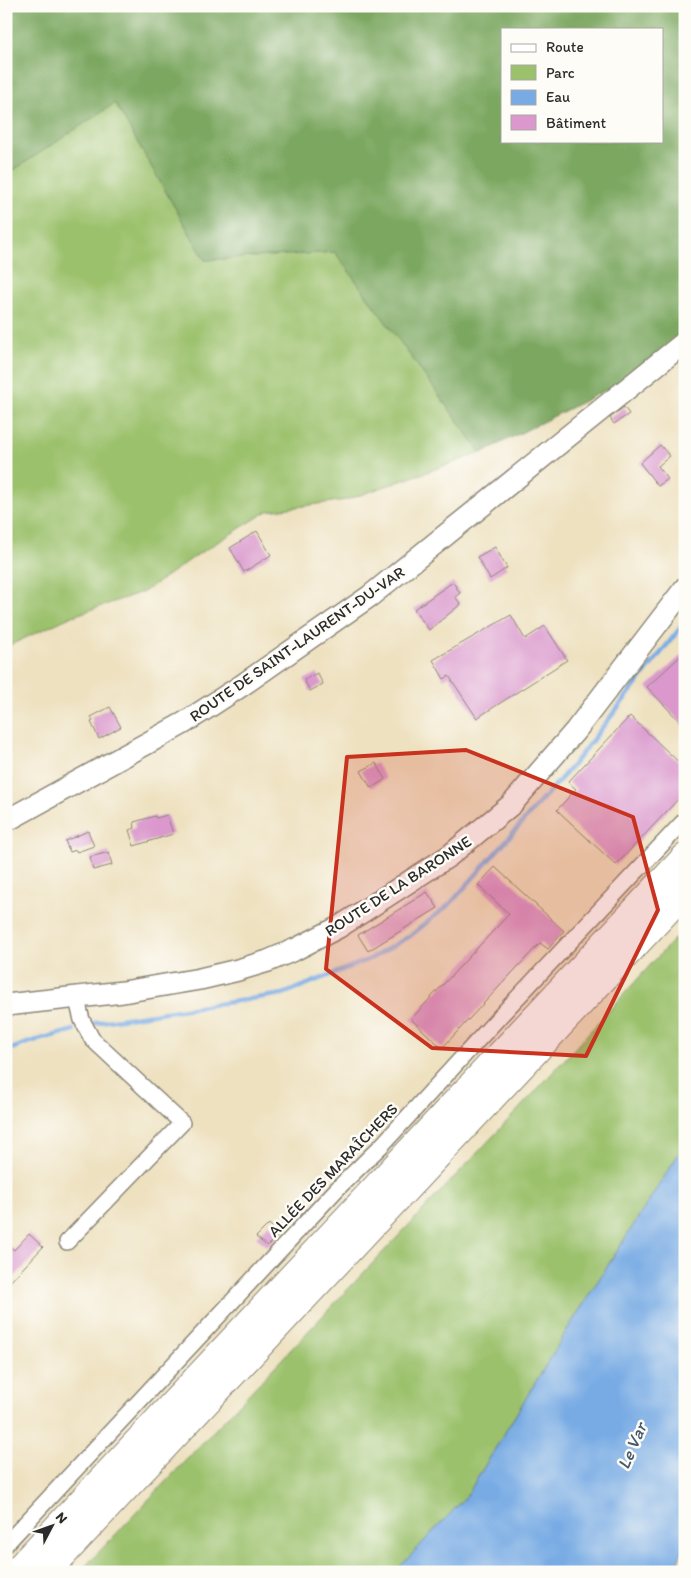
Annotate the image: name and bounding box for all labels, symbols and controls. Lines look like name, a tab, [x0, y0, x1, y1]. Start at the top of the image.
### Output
legend	[501, 28, 664, 142]
text: Route	[546, 38, 584, 56]
text: Parc	[546, 64, 575, 82]
text: Eau	[546, 88, 570, 106]
text: Bâtiment	[546, 114, 607, 132]
street label: ROUTE DE SAINT-LAURENT-DU-VAR	[186, 562, 408, 726]
street label: ROUTE DE LA BARONNE	[321, 832, 475, 940]
street label: ALLÉE DES MARAÎCHERS	[264, 1099, 402, 1241]
water label: Le Var	[612, 1418, 652, 1473]
north arrow	[28, 1500, 78, 1550]
text: N	[52, 1509, 71, 1527]

